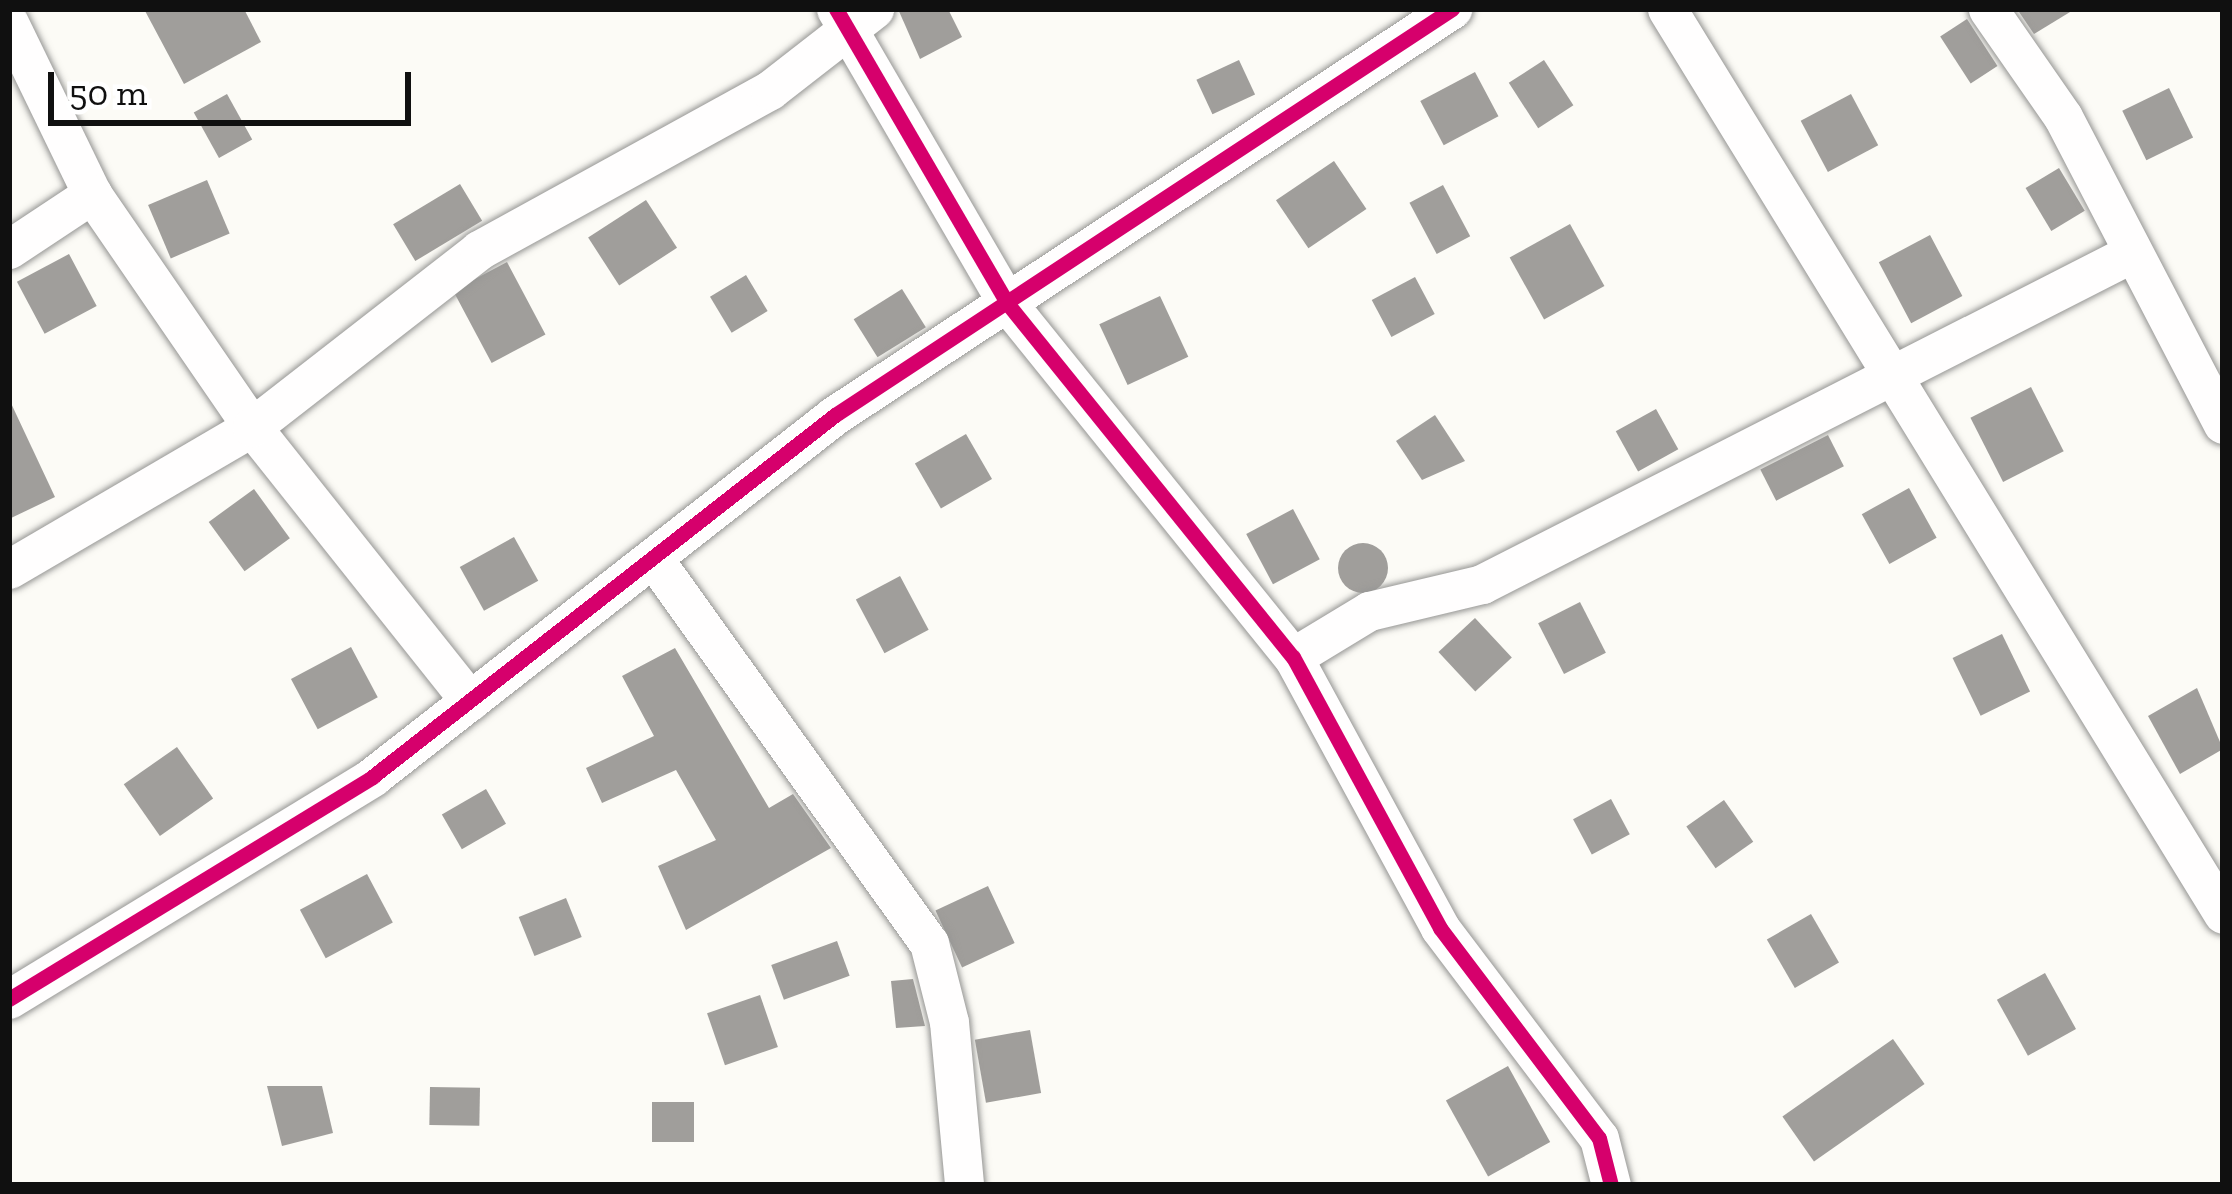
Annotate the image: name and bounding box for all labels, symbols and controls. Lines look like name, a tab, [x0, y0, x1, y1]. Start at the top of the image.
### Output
scale bar	[54, 48, 417, 122]
text: 50 m	[69, 71, 147, 114]

